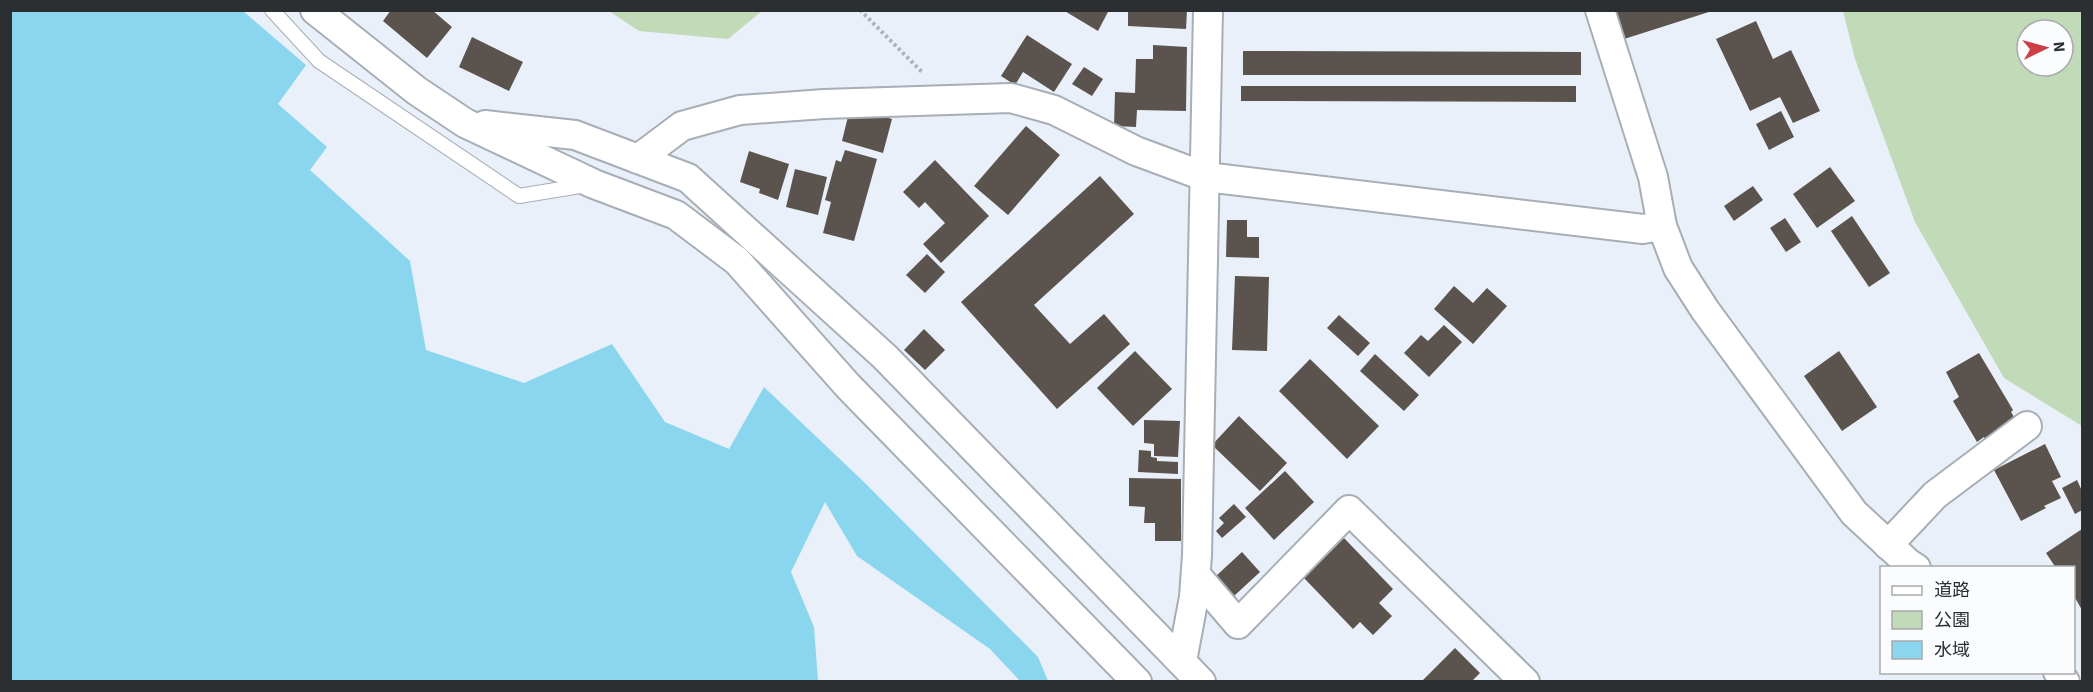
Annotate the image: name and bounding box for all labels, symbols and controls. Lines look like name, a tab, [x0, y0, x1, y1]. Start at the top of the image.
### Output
north arrow	[2015, 18, 2075, 78]
text: N	[2048, 41, 2070, 53]
legend	[1880, 566, 2075, 674]
text: 道路	[1934, 578, 1970, 603]
text: 公園	[1934, 608, 1970, 633]
text: 水域	[1934, 638, 1970, 663]

